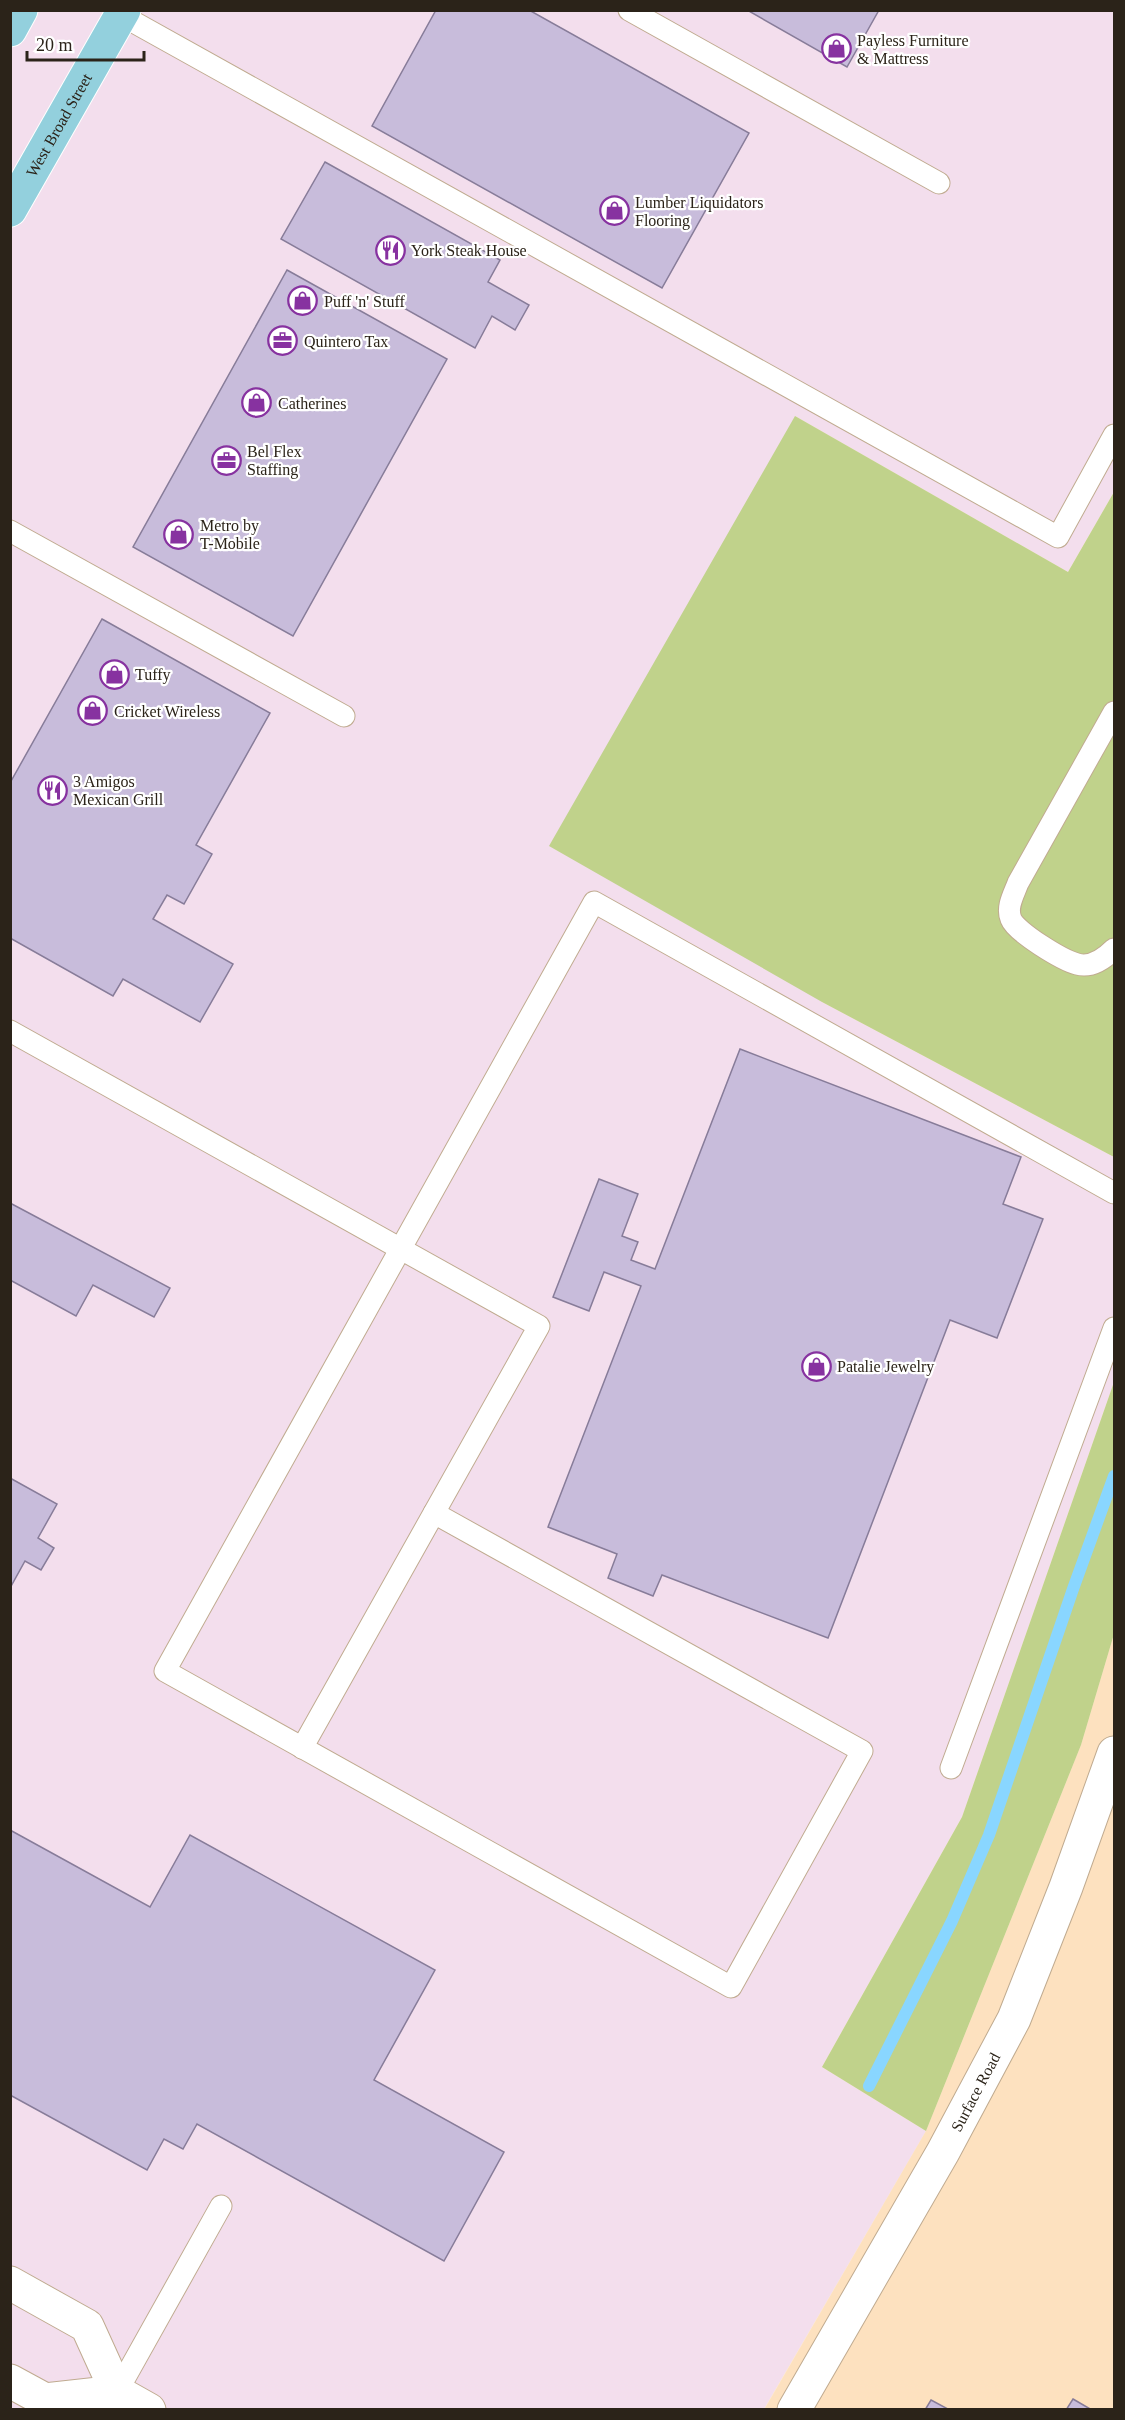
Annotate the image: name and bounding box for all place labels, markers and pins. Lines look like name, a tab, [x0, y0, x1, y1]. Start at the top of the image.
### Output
place label: Payless Furniture & Mattress	[857, 32, 969, 67]
shop icon: Payless Furniture & Mattress	[820, 33, 852, 65]
place label: Lumber Liquidators Flooring	[635, 194, 763, 230]
shop icon: Lumber Liquidators Flooring	[598, 195, 630, 227]
restaurant icon: York Steak House	[374, 234, 406, 266]
place label: York Steak House	[411, 242, 527, 259]
shop icon: Puff 'n' Stuff	[287, 285, 319, 317]
place label: Puff 'n' Stuff	[324, 293, 405, 310]
office icon: Quintero Tax	[267, 325, 299, 357]
place label: Quintero Tax	[304, 333, 388, 350]
shop icon: Catherines	[241, 387, 273, 419]
place label: Catherines	[278, 395, 346, 412]
place label: Bel Flex Staffing	[247, 443, 302, 479]
office icon: Bel Flex Staffing	[210, 444, 242, 476]
place label: Metro by T-Mobile	[200, 517, 260, 552]
shop icon: Metro by T-Mobile	[163, 518, 195, 550]
shop icon: Tuffy	[98, 658, 130, 690]
place label: Tuffy	[135, 666, 171, 684]
shop icon: Cricket Wireless	[77, 695, 109, 727]
place label: Cricket Wireless	[114, 703, 220, 720]
place label: 3 Amigos Mexican Grill	[73, 773, 164, 808]
restaurant icon: 3 Amigos Mexican Grill	[36, 774, 68, 806]
shop icon: Patalie Jewelry	[800, 1350, 832, 1382]
place label: Patalie Jewelry	[837, 1358, 934, 1376]

